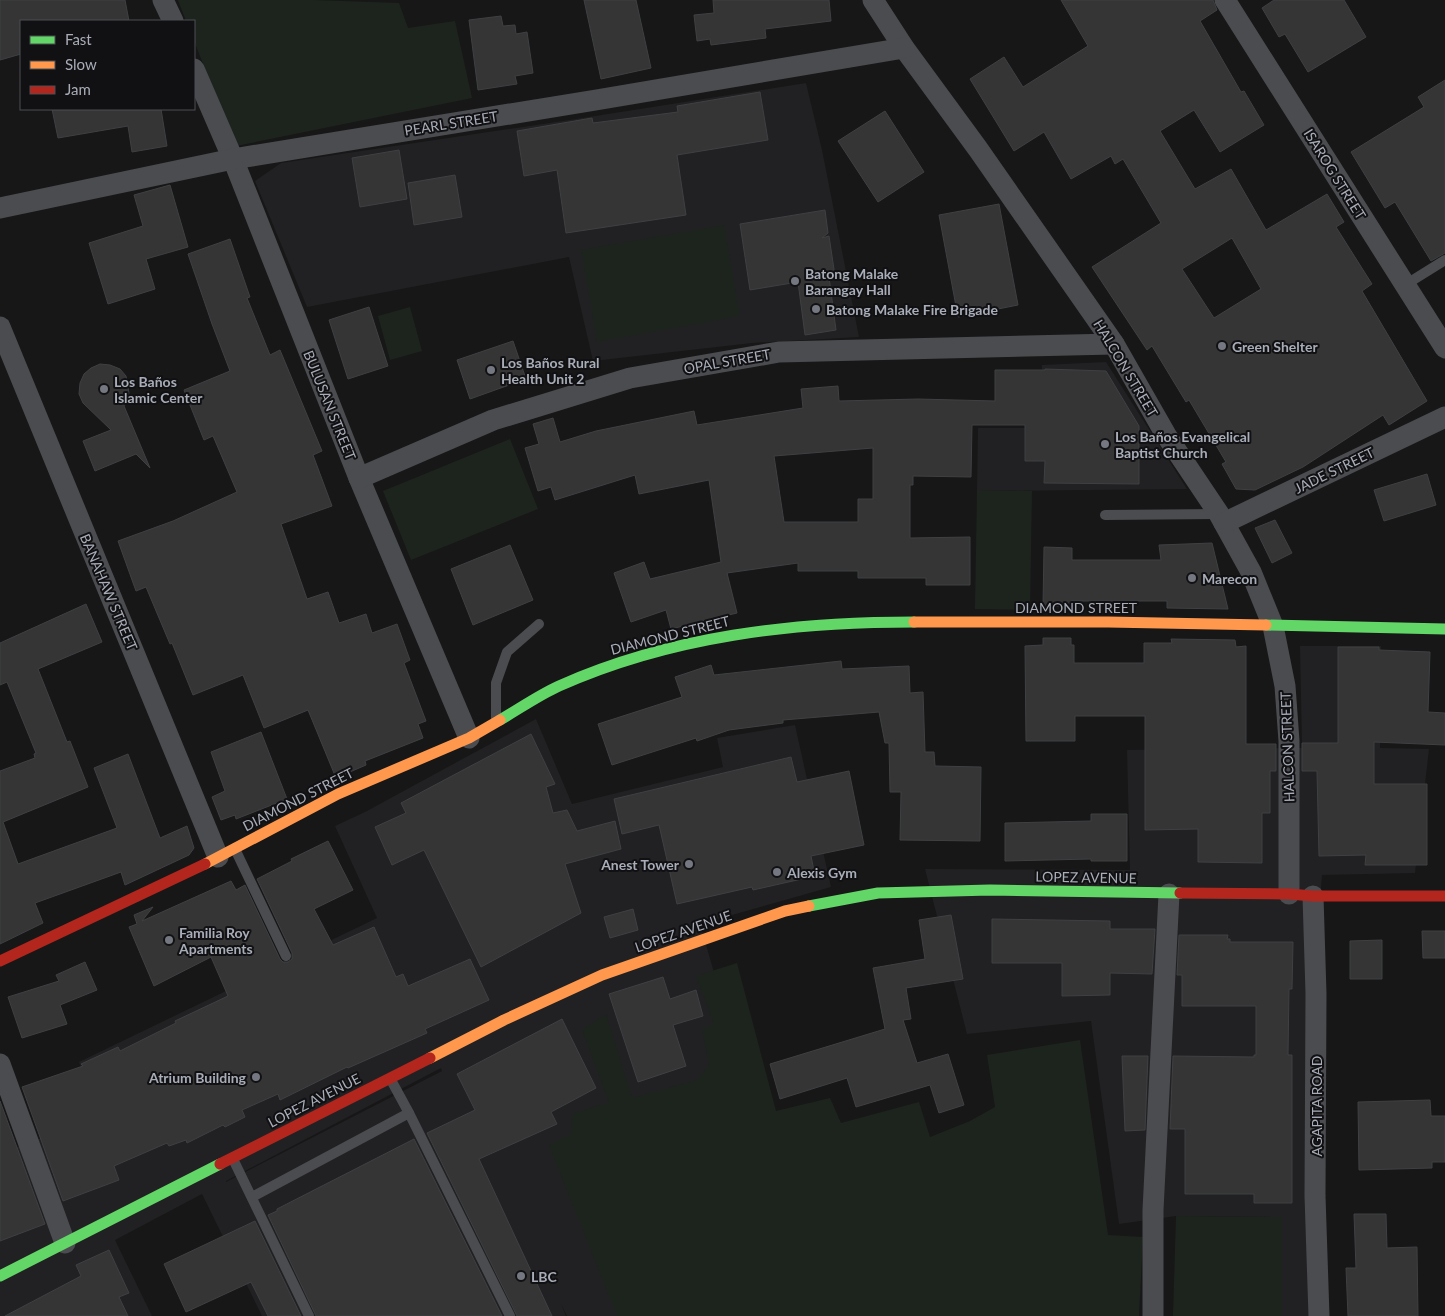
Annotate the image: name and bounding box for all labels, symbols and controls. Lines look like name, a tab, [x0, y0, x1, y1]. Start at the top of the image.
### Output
legend	[20, 20, 195, 110]
text: Fast	[65, 30, 92, 48]
text: Slow	[65, 55, 97, 73]
text: Jam	[65, 80, 91, 98]
street label: PEARL STREET	[403, 107, 500, 139]
street label: ISAROG STREET	[1300, 126, 1370, 223]
place label: Batong Malake Barangay Hall	[805, 265, 899, 298]
marker: Batong Malake Barangay Hall	[789, 275, 801, 287]
place label: Batong Malake Fire Brigade	[826, 301, 998, 318]
marker: Batong Malake Fire Brigade	[810, 303, 822, 315]
street label: HALCON STREET	[1090, 316, 1162, 420]
place label: Green Shelter	[1232, 338, 1318, 355]
marker: Green Shelter	[1216, 340, 1228, 352]
street label: OPAL STREET	[682, 345, 772, 377]
street label: BULUSAN STREET	[300, 348, 360, 463]
place label: Los Baños Rural Health Unit 2	[501, 354, 600, 387]
marker: Los Baños Rural Health Unit 2	[485, 364, 497, 376]
place label: Los Baños Islamic Center	[114, 373, 203, 406]
marker: Los Baños Islamic Center	[98, 383, 110, 395]
place label: Los Baños Evangelical Baptist Church	[1115, 428, 1250, 461]
marker: Los Baños Evangelical Baptist Church	[1099, 438, 1111, 450]
street label: JADE STREET	[1291, 443, 1377, 497]
street label: BANAHAW STREET	[77, 531, 142, 654]
place label: Marecon	[1202, 570, 1257, 587]
marker: Marecon	[1186, 572, 1198, 584]
street label: DIAMOND STREET	[1015, 599, 1138, 616]
street label: DIAMOND STREET	[609, 612, 732, 658]
street label: HALCON STREET	[1277, 691, 1297, 803]
street label: DIAMOND STREET	[240, 763, 357, 834]
place label: Anest Tower	[600, 856, 680, 873]
marker: Anest Tower	[683, 858, 695, 870]
place label: Alexis Gym	[786, 864, 857, 881]
marker: Alexis Gym	[771, 866, 783, 878]
street label: LOPEZ AVENUE	[1035, 868, 1137, 886]
street label: LOPEZ AVENUE	[632, 906, 734, 956]
place label: Familia Roy Apartments	[178, 924, 253, 957]
marker: Familia Roy Apartments	[163, 934, 175, 946]
street label: AGAPITA ROAD	[1308, 1056, 1325, 1156]
place label: Atrium Building	[148, 1069, 247, 1086]
street label: LOPEZ AVENUE	[265, 1069, 363, 1131]
marker: Atrium Building	[250, 1071, 262, 1083]
place label: LBC	[531, 1268, 557, 1285]
marker: LBC	[515, 1270, 527, 1282]

